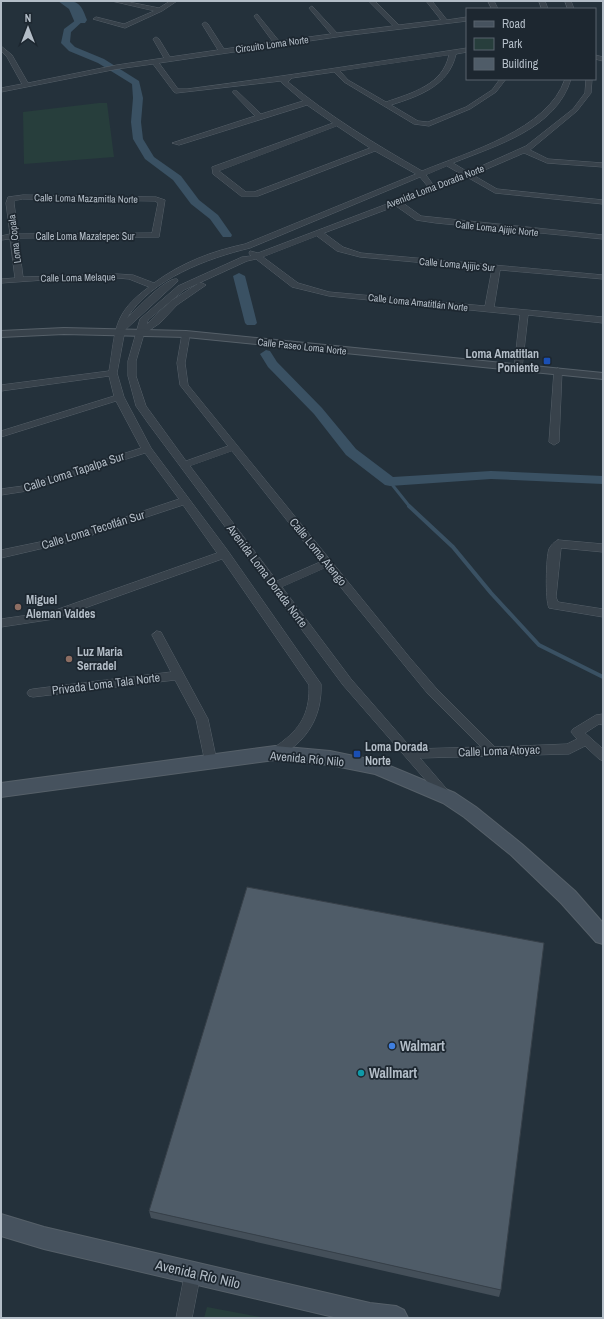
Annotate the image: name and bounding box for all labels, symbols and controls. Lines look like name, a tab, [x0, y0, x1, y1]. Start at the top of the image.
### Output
north arrow	[8, 8, 48, 48]
legend	[466, 8, 596, 80]
text: N	[25, 11, 31, 25]
text: Road	[502, 16, 526, 32]
street label: Circuito Loma Norte	[235, 33, 310, 56]
text: Park	[502, 36, 522, 52]
text: Building	[502, 56, 539, 72]
street label: Avenida Loma Dorada Norte	[383, 162, 487, 212]
street label: Calle Loma Mazamitla Norte	[34, 191, 138, 206]
street label: Loma Copala	[5, 214, 24, 264]
street label: Calle Loma Ajijic Norte	[455, 218, 540, 239]
street label: Calle Loma Mazatepec Sur	[36, 230, 135, 243]
street label: Calle Loma Ajijic Sur	[418, 255, 496, 274]
street label: Calle Loma Melaque	[40, 270, 116, 285]
street label: Calle Loma Amatitlán Norte	[367, 291, 469, 314]
street label: Calle Paseo Loma Norte	[257, 335, 347, 358]
place label: Loma Amatitlan Poniente	[466, 346, 540, 376]
marker: Loma Amatitlan Poniente	[542, 356, 552, 366]
street label: Calle Loma Tapalpa Sur	[22, 448, 127, 496]
street label: Calle Loma Tecotlán Sur	[39, 506, 147, 553]
street label: Calle Loma Atengo	[286, 515, 350, 589]
street label: Avenida Loma Dorada Norte	[222, 520, 311, 631]
place label: Miguel Aleman Valdes	[26, 592, 96, 622]
marker: Miguel Aleman Valdes	[13, 602, 23, 612]
place label: Luz Maria Serradel	[77, 644, 123, 674]
marker: Luz Maria Serradel	[64, 654, 74, 664]
street label: Privada Loma Tala Norte	[51, 669, 161, 699]
place label: Loma Dorada Norte	[365, 739, 428, 769]
street label: Calle Loma Atoyac	[458, 742, 540, 760]
street label: Avenida Río Nilo	[268, 748, 345, 770]
marker: Loma Dorada Norte	[352, 749, 362, 759]
place label: Walmart	[400, 1037, 445, 1055]
marker: Walmart	[387, 1041, 397, 1051]
place label: Wallmart	[369, 1064, 417, 1082]
marker: Wallmart	[356, 1068, 366, 1078]
street label: Avenida Río Nilo	[153, 1255, 242, 1293]

